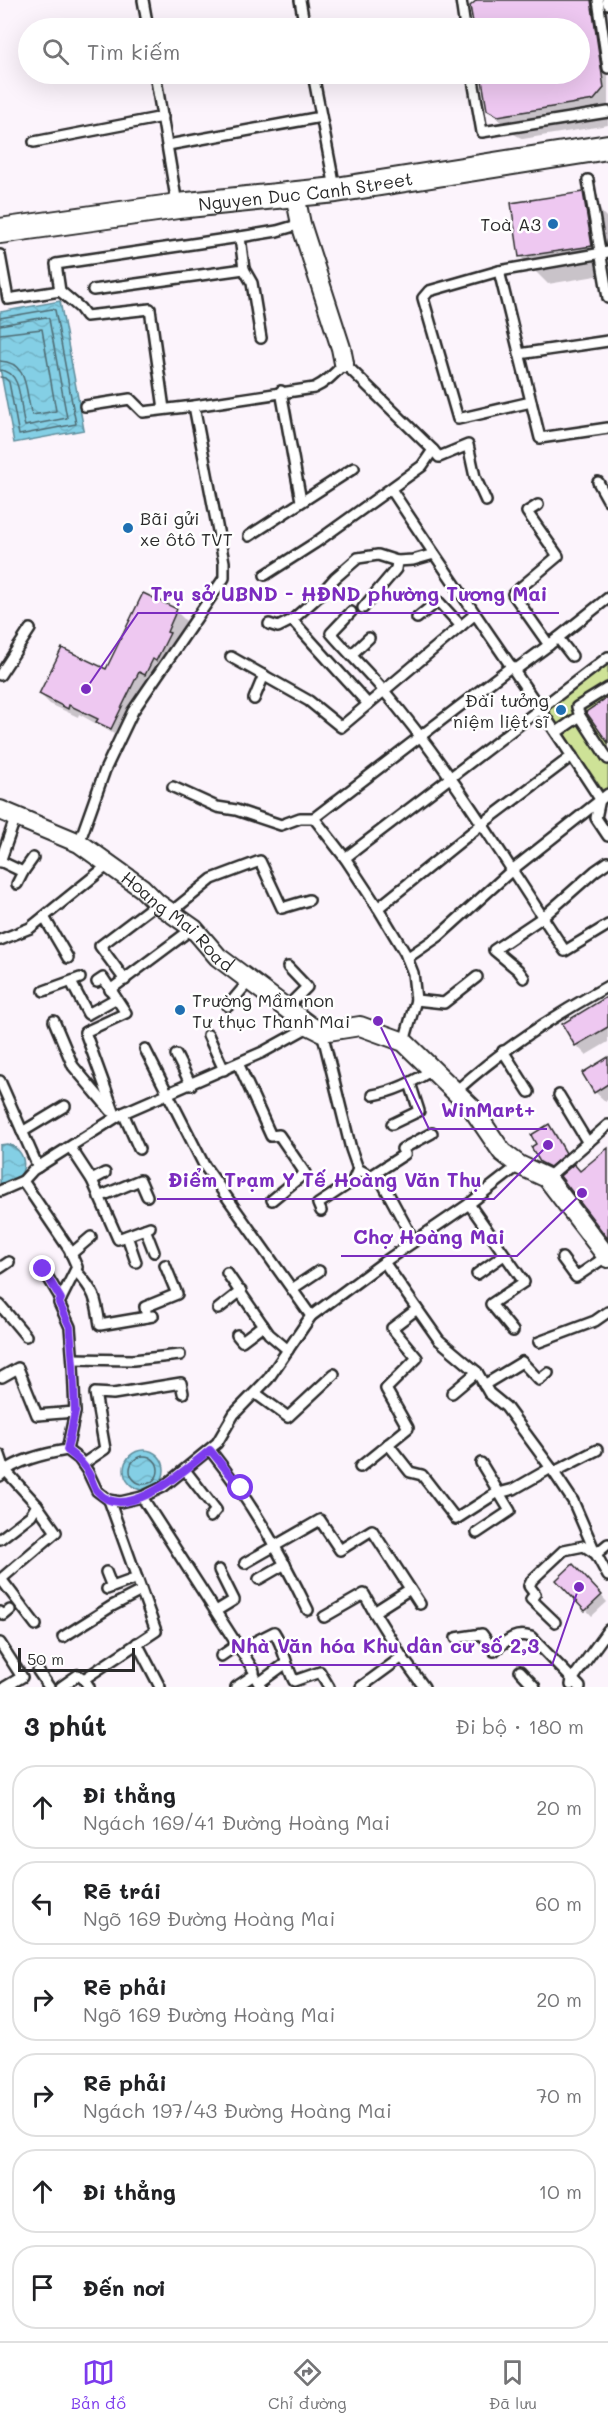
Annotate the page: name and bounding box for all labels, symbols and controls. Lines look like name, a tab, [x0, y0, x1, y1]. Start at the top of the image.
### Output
search box	[18, 18, 590, 84]
icon: search	[39, 35, 72, 68]
text: Tìm kiếm	[87, 37, 180, 66]
street label: Nguyen Duc Canh Street	[197, 166, 414, 216]
place label: Toà A3	[480, 212, 541, 236]
marker: Toà A3	[546, 217, 560, 231]
place label: Bãi gửi xe ôtô TVT	[140, 506, 233, 551]
marker: Bãi gửi xe ôtô TVT	[121, 521, 135, 535]
callout: Trụ sở UBND - HĐND phường Tương Mai	[138, 575, 559, 613]
text: Trụ sở UBND - HĐND phường Tương Mai	[150, 580, 548, 606]
place label: Đài tưởng niệm liệt sĩ	[453, 688, 549, 733]
marker: Đài tưởng niệm liệt sĩ	[554, 703, 568, 717]
street label: Hoang Mai Road	[117, 865, 239, 977]
place label: Trường Mầm non Tư thục Thanh Mai	[192, 988, 350, 1033]
marker: Trường Mầm non Tư thục Thanh Mai	[173, 1003, 187, 1017]
callout: WinMart+	[429, 1091, 547, 1129]
text: WinMart+	[441, 1096, 535, 1122]
callout: Điểm Trạm Y Tế Hoàng Văn Thụ	[157, 1161, 494, 1199]
text: Điểm Trạm Y Tế Hoàng Văn Thụ	[168, 1166, 482, 1192]
callout: Chợ Hoàng Mai	[341, 1218, 517, 1256]
text: Chợ Hoàng Mai	[353, 1223, 505, 1249]
route end	[29, 1255, 55, 1281]
route start	[227, 1474, 253, 1500]
callout: Nhà Văn hóa Khu dân cư số 2,3	[219, 1627, 552, 1665]
text: Nhà Văn hóa Khu dân cư số 2,3	[231, 1632, 539, 1658]
scale bar	[18, 1645, 135, 1672]
text: 50 m	[27, 1648, 64, 1669]
text: 3 phút	[24, 1709, 107, 1743]
text: Đi bộ · 180 m	[455, 1713, 584, 1739]
text: Đi thẳng	[83, 1780, 176, 1809]
icon: ahead	[26, 1791, 59, 1824]
text: 20 m	[536, 1794, 582, 1820]
text: Ngách 169/41 Đường Hoàng Mai	[83, 1809, 390, 1835]
text: Rẽ trái	[83, 1876, 161, 1905]
icon: left	[26, 1887, 59, 1920]
text: 60 m	[535, 1890, 582, 1916]
text: Ngõ 169 Đường Hoàng Mai	[83, 1905, 335, 1931]
text: Rẽ phải	[83, 1972, 167, 2001]
icon: right	[26, 1983, 59, 2016]
text: 20 m	[536, 1986, 582, 2012]
text: Ngõ 169 Đường Hoàng Mai	[83, 2001, 335, 2027]
text: Rẽ phải	[83, 2068, 167, 2097]
icon: right	[26, 2079, 59, 2112]
text: 70 m	[536, 2082, 582, 2108]
text: Ngách 197/43 Đường Hoàng Mai	[83, 2097, 392, 2123]
icon: ahead	[26, 2175, 59, 2208]
text: Đi thẳng	[83, 2177, 176, 2206]
text: 10 m	[538, 2178, 582, 2204]
icon: arrive	[26, 2271, 59, 2304]
text: Đến nơi	[83, 2273, 166, 2302]
tab: Bản đồ	[71, 2356, 126, 2413]
tab: Chỉ đường	[268, 2356, 347, 2413]
tab: Đã lưu	[489, 2356, 537, 2413]

